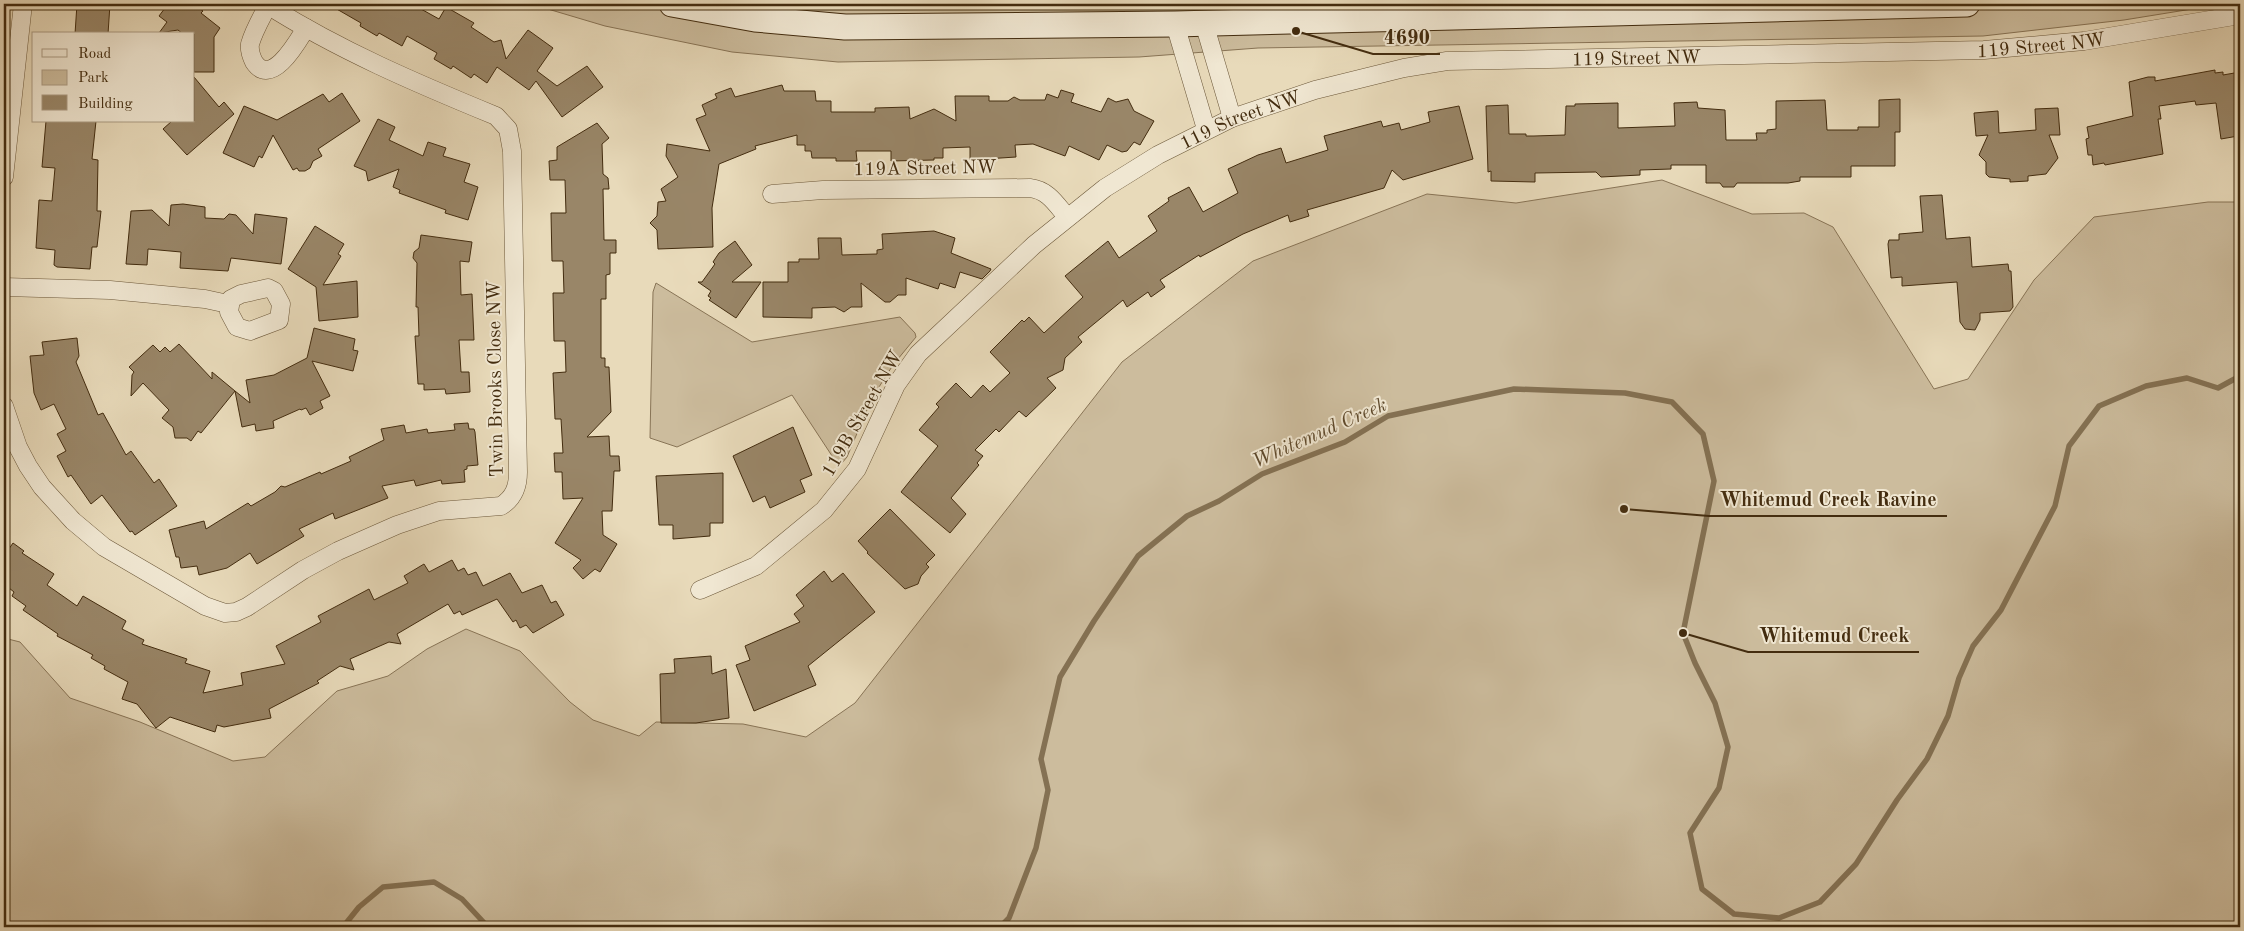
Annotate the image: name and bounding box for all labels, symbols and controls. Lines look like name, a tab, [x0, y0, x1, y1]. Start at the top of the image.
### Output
callout: 4690	[1373, 19, 1440, 54]
text: 4690	[1384, 29, 1430, 49]
street label: 119 Street NW	[1977, 31, 2107, 62]
legend	[32, 32, 195, 122]
text: Road	[78, 47, 112, 62]
street label: 119 Street NW	[1572, 49, 1701, 70]
text: Park	[78, 71, 109, 86]
street label: 119 Street NW	[1178, 88, 1304, 154]
text: Building	[78, 97, 133, 112]
street label: 119A Street NW	[853, 159, 997, 180]
street label: Twin Brooks Close NW	[485, 280, 508, 477]
street label: 119B Street NW	[819, 348, 907, 481]
water label: Whitemud Creek	[1249, 395, 1390, 472]
callout: Whitemud Creek Ravine	[1709, 481, 1947, 516]
text: Whitemud Creek Ravine	[1719, 491, 1937, 511]
callout: Whitemud Creek	[1748, 617, 1919, 652]
text: Whitemud Creek	[1759, 627, 1909, 647]

